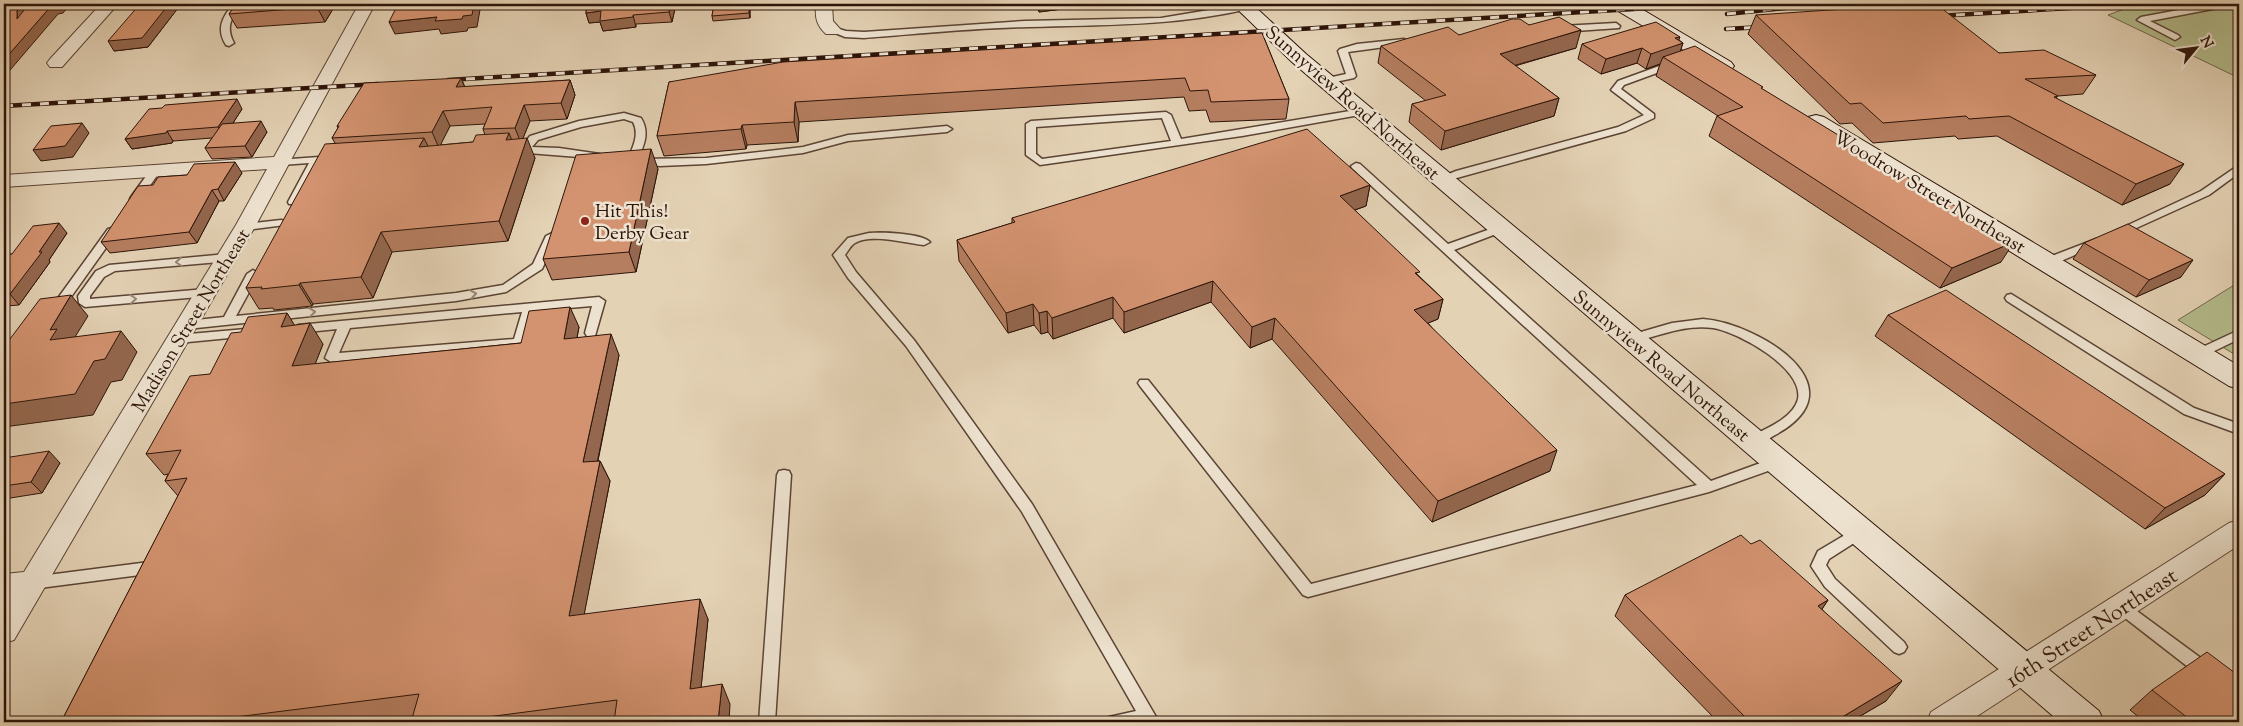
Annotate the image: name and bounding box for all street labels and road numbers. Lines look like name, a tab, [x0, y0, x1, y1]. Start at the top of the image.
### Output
street label: Sunnyview Road Northeast	[1258, 20, 1445, 188]
street label: Woodrow Street Northeast	[1827, 125, 2031, 262]
street label: Madison Street Northeast	[127, 224, 258, 418]
street label: Sunnyview Road Northeast	[1566, 285, 1755, 450]
street label: 16th Street Northeast	[2000, 562, 2185, 697]

